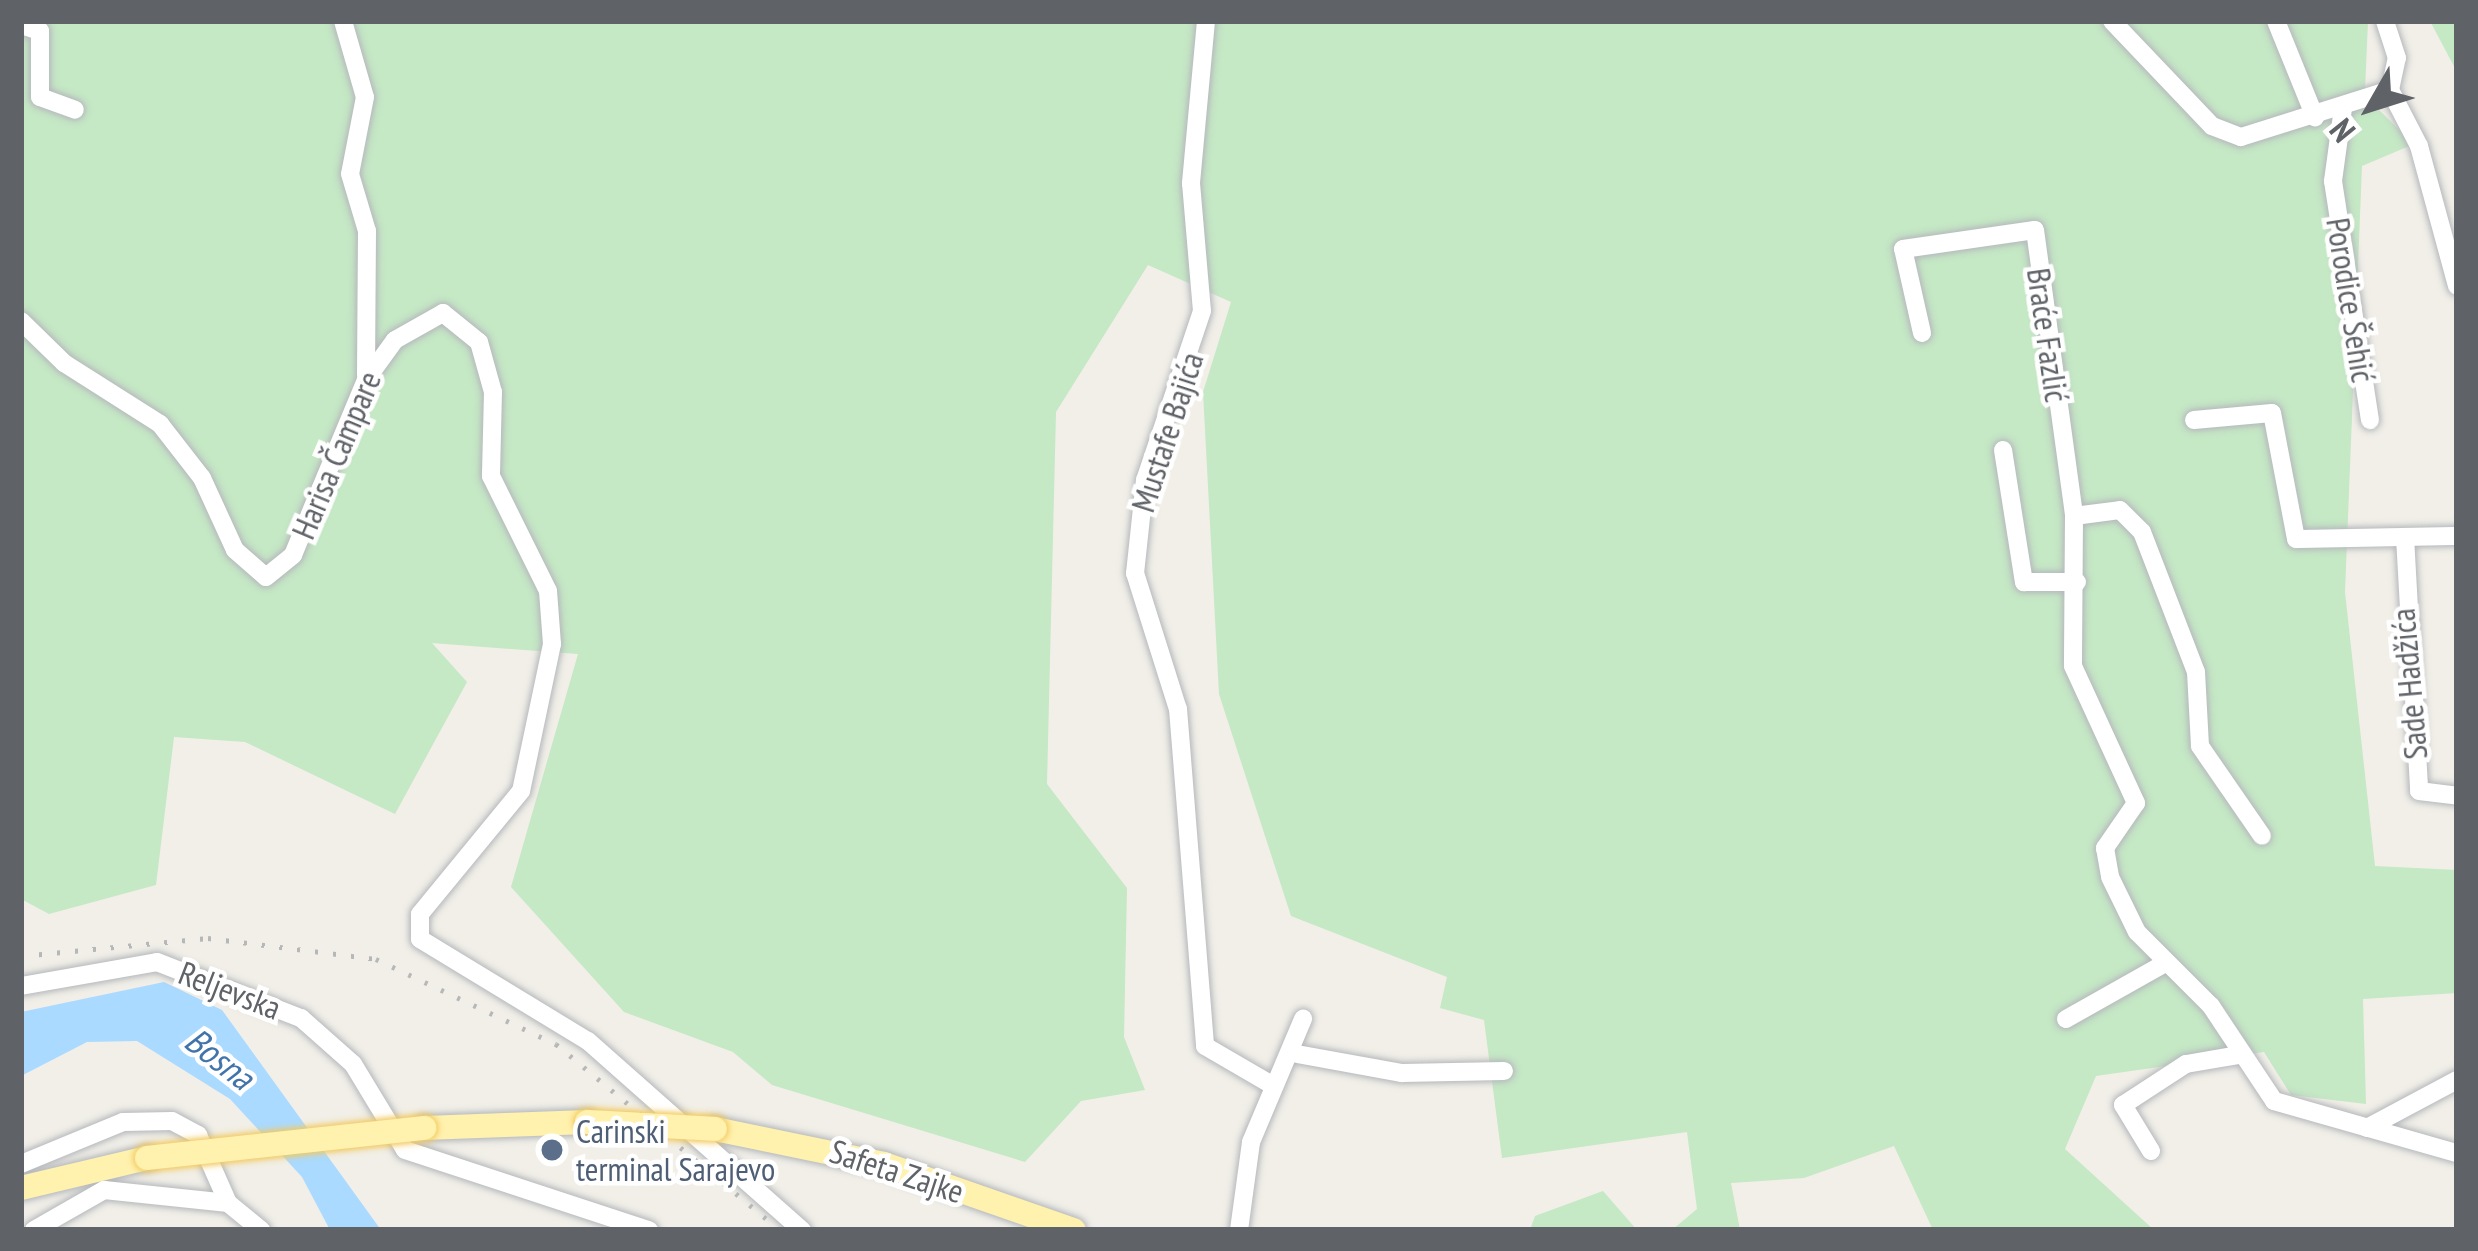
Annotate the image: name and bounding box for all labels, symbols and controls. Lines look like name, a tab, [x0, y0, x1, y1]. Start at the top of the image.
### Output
north arrow	[2310, 48, 2430, 168]
text: N	[2319, 111, 2364, 151]
street label: Porodice Šehić	[2318, 215, 2384, 385]
street label: Braće Fazlić	[2019, 265, 2077, 405]
street label: Mustafe Bajića	[1123, 347, 1211, 517]
street label: Harisa Čampare	[283, 365, 389, 545]
street label: Sade Hadžića	[2383, 607, 2435, 761]
street label: Reljevska	[173, 953, 287, 1027]
water label: Bosna	[177, 1018, 263, 1098]
place label: Carinski terminal Sarajevo	[576, 1111, 775, 1189]
street label: Safeta Zajke	[825, 1131, 969, 1211]
marker: Carinski terminal Sarajevo	[539, 1137, 565, 1163]

